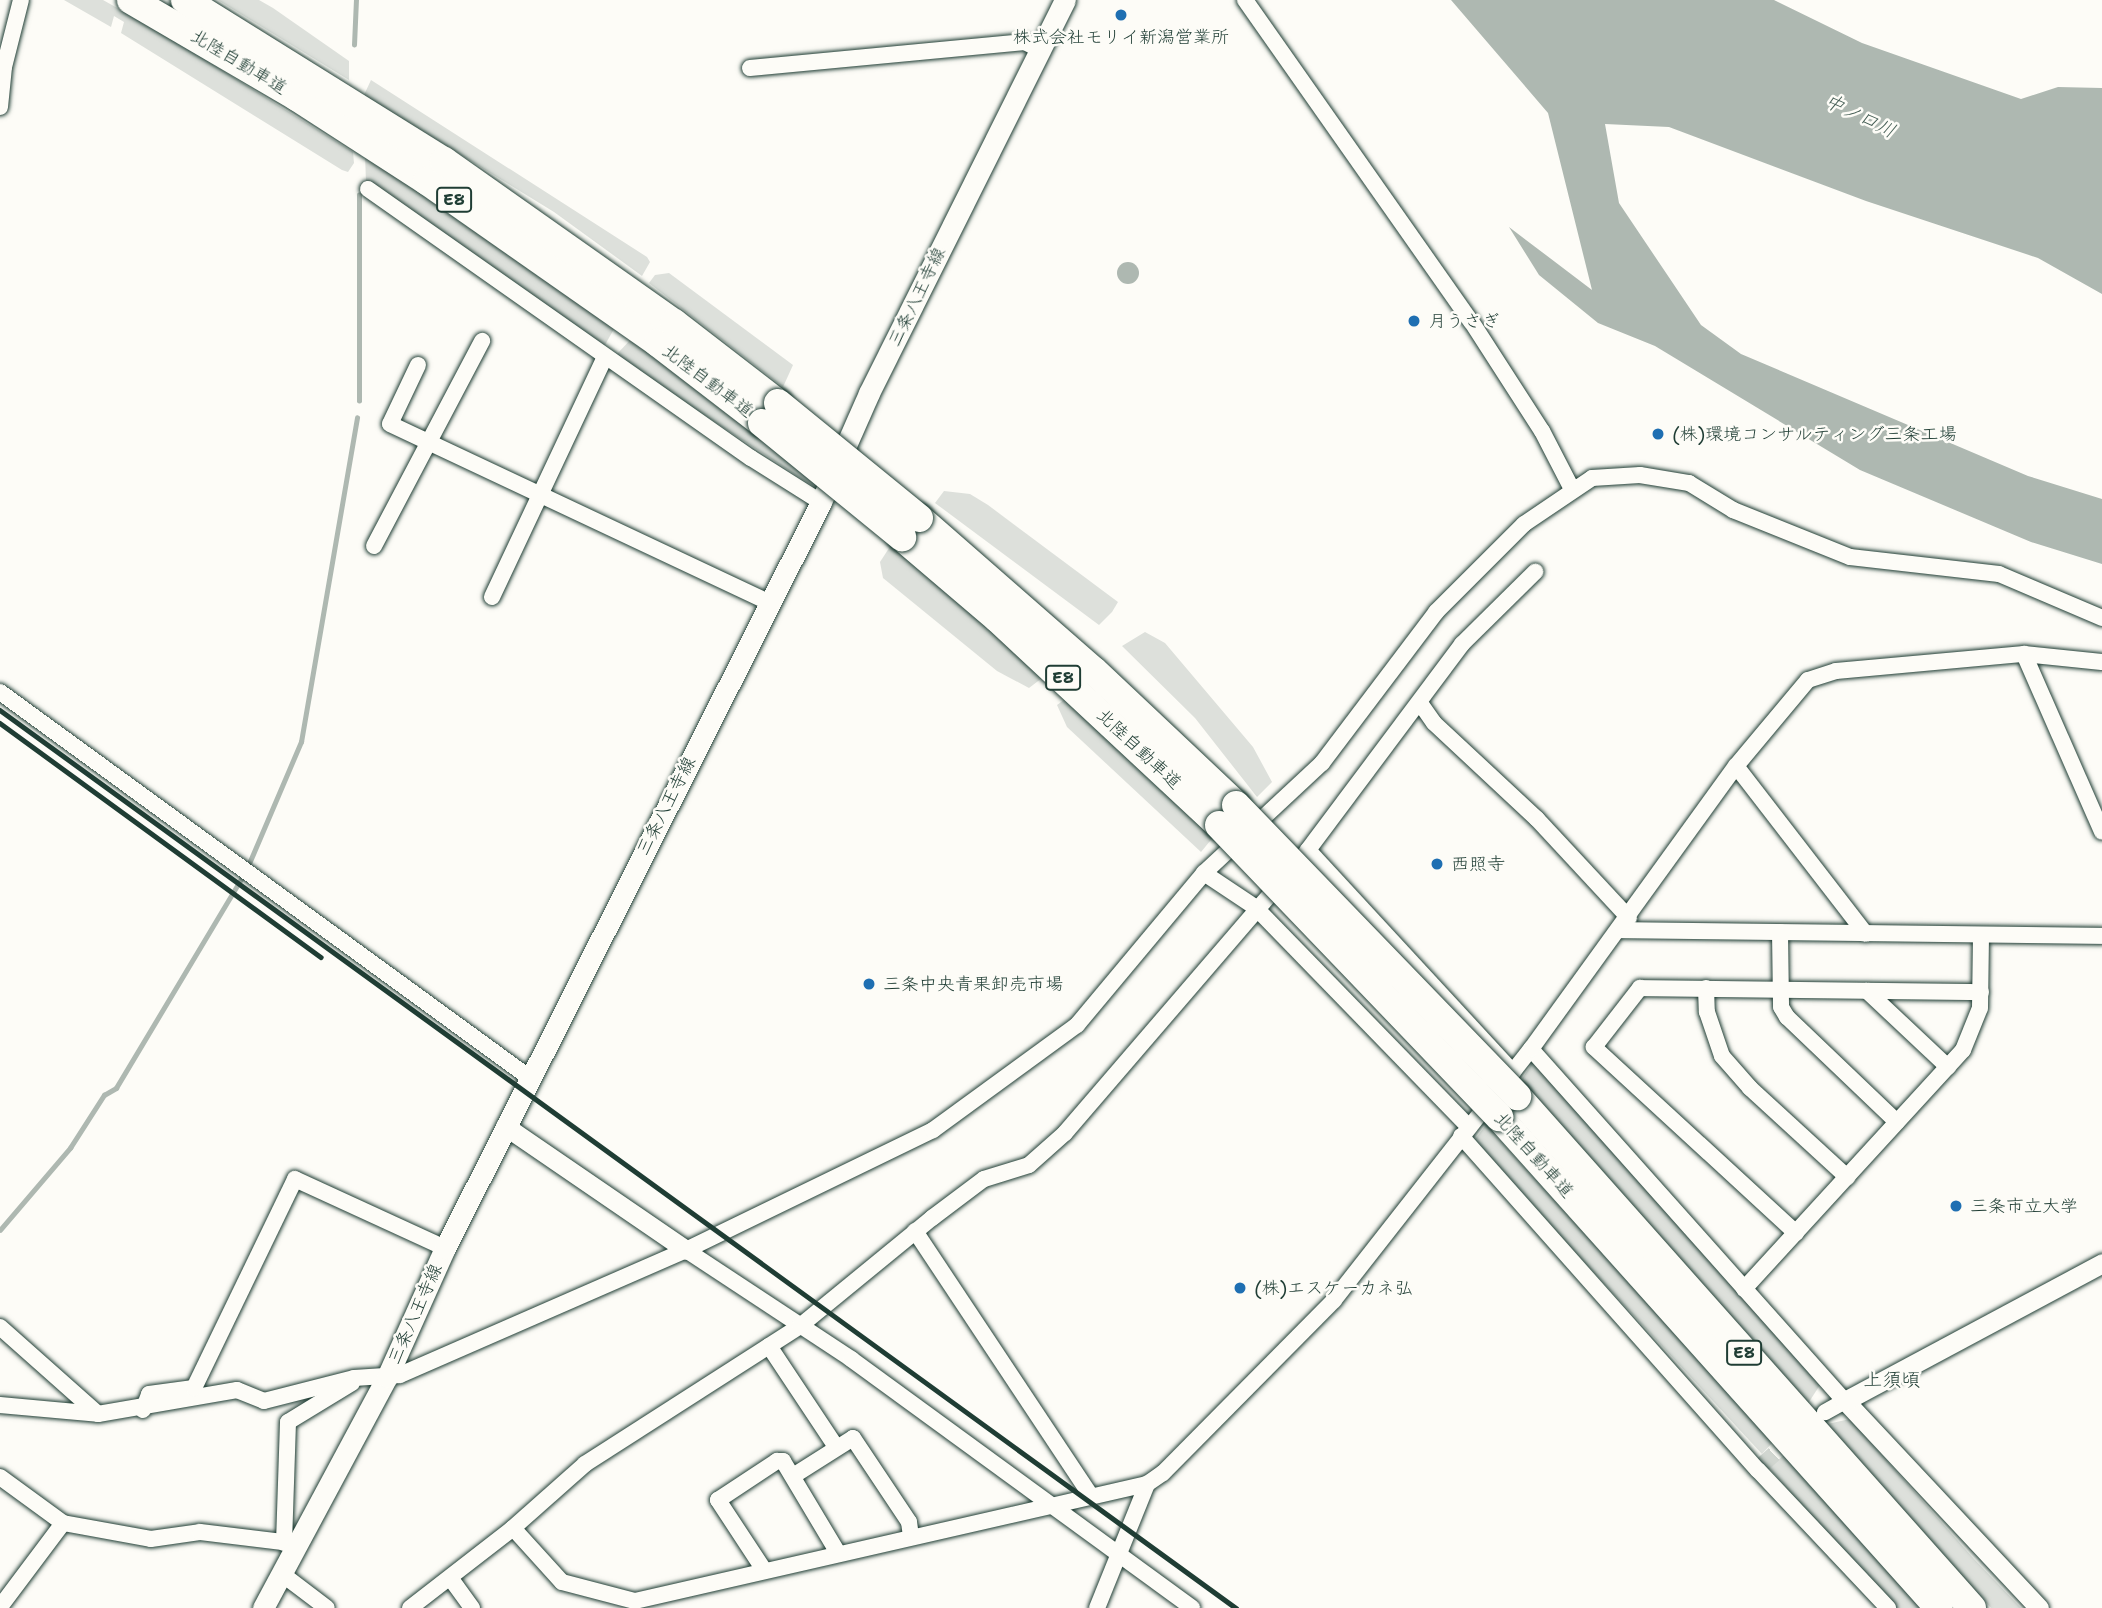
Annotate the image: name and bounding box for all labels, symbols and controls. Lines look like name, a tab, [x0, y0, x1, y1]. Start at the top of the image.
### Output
marker: 株式会社モリイ新潟営業所	[1113, 7, 1129, 23]
street label: 北陸自動車道	[187, 25, 291, 99]
place label: 株式会社モリイ新潟営業所	[1013, 26, 1229, 48]
water label: 中ノ口川	[1821, 89, 1899, 143]
road number: E8	[435, 188, 473, 212]
street label: 三条八王寺線	[884, 244, 950, 350]
place label: 月うさぎ	[1428, 310, 1500, 332]
marker: 月うさぎ	[1406, 313, 1422, 329]
street label: 北陸自動車道	[658, 340, 758, 422]
place label: (株)環境コンサルティング三条工場	[1672, 423, 1957, 445]
marker: (株)環境コンサルティング三条工場	[1650, 426, 1666, 442]
road number: E8	[1044, 666, 1082, 691]
street label: 北陸自動車道	[1092, 704, 1186, 794]
street label: 三条八王寺線	[632, 753, 700, 859]
place label: 西照寺	[1451, 853, 1505, 875]
marker: 西照寺	[1429, 856, 1445, 872]
place label: 三条中央青果卸売市場	[883, 973, 1063, 995]
marker: 三条中央青果卸売市場	[861, 976, 877, 992]
street label: 北陸自動車道	[1490, 1108, 1578, 1202]
place label: 三条市立大学	[1970, 1195, 2078, 1217]
marker: 三条市立大学	[1948, 1198, 1964, 1214]
street label: 三条八王寺線	[383, 1260, 447, 1368]
place label: (株)エスケーカネ弘	[1254, 1277, 1413, 1299]
marker: (株)エスケーカネ弘	[1232, 1280, 1248, 1296]
road number: E8	[1725, 1340, 1763, 1366]
district label: 上須頃	[1864, 1369, 1920, 1391]

